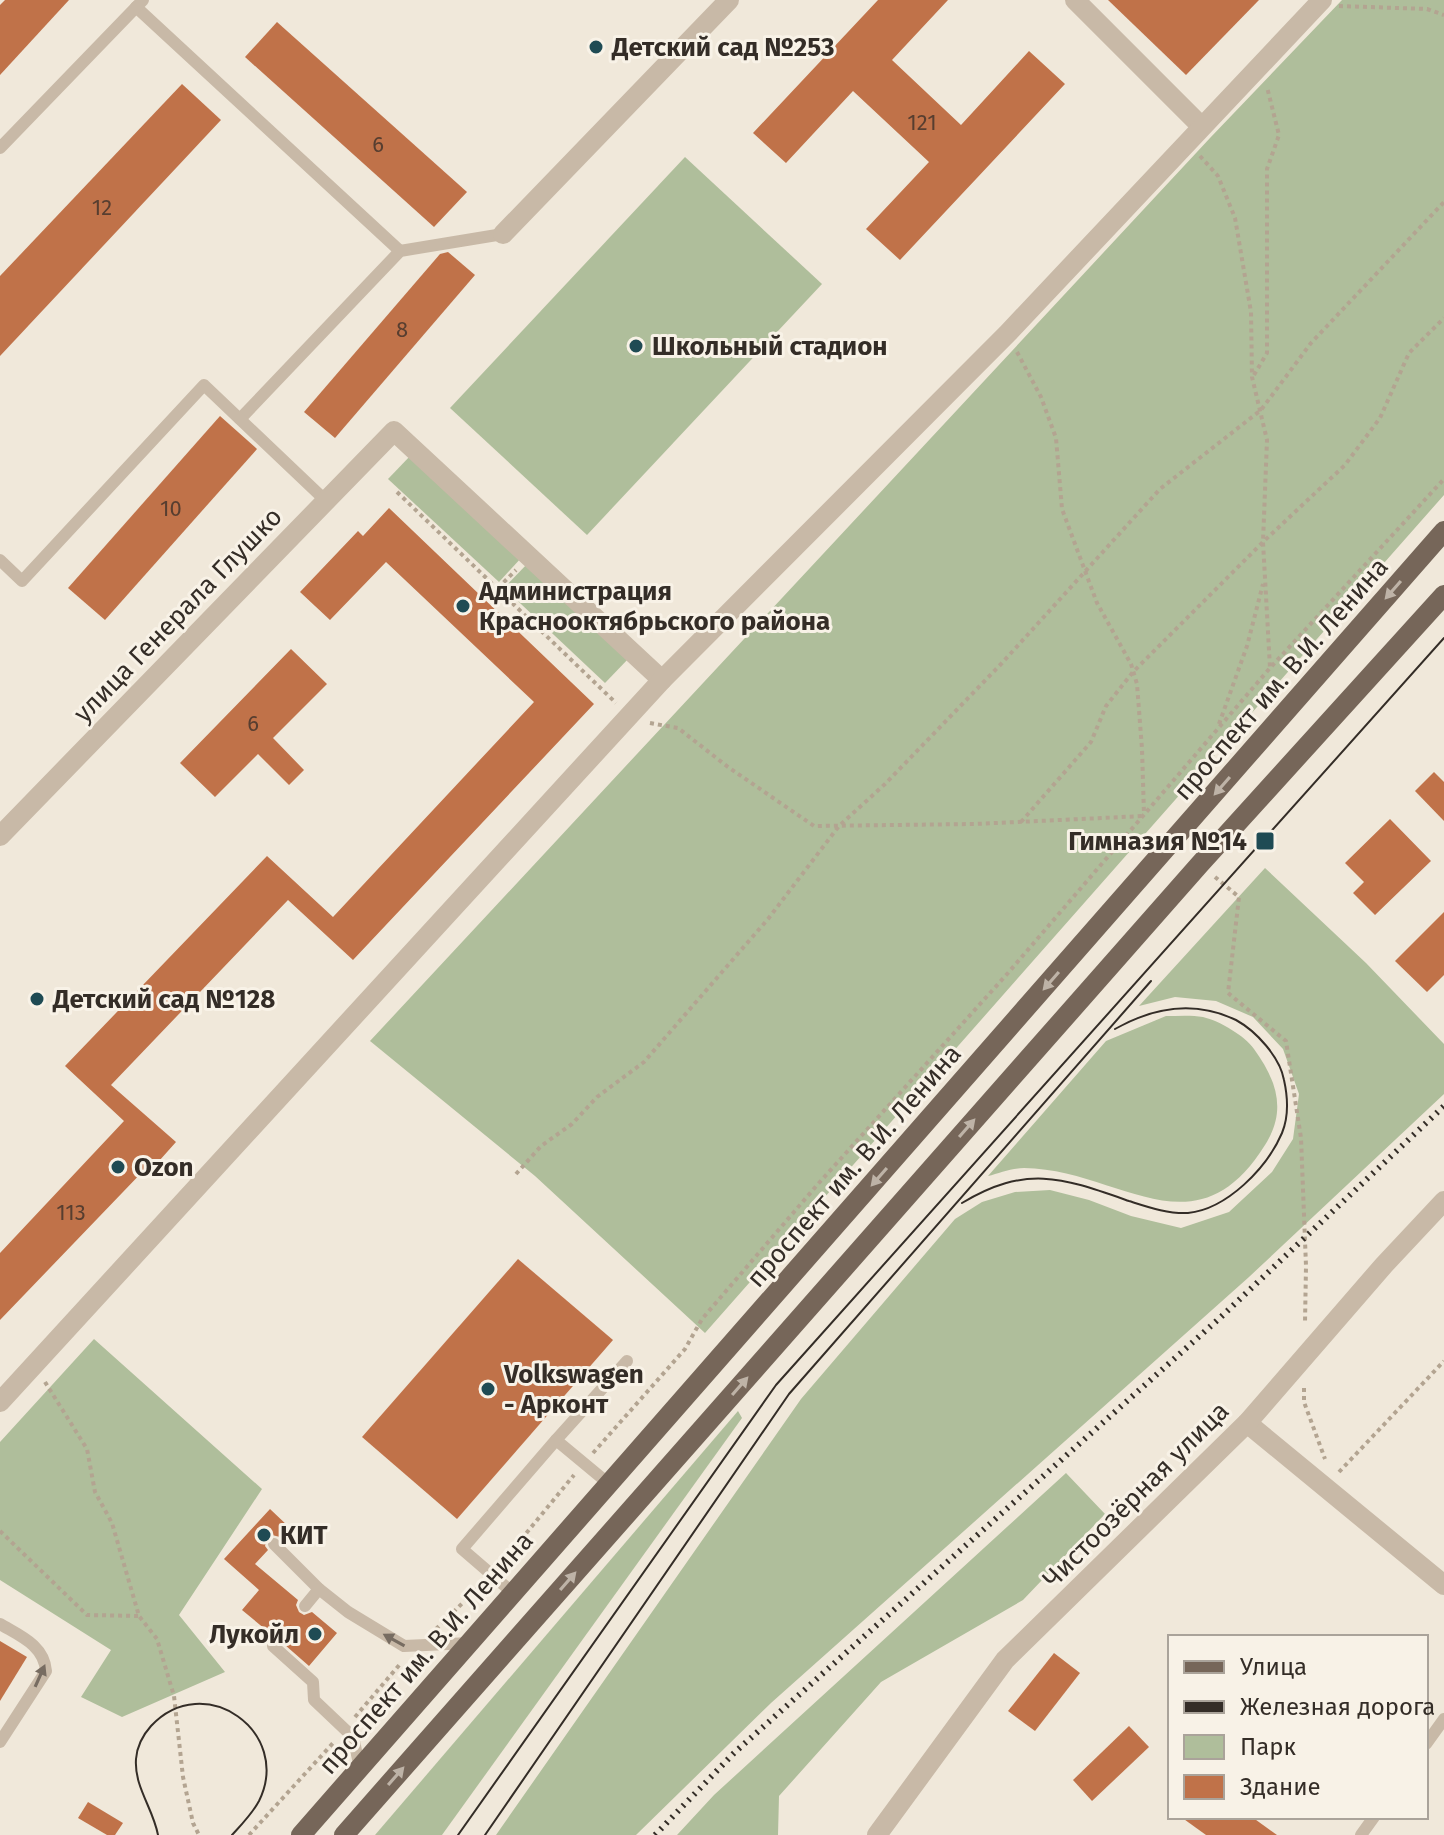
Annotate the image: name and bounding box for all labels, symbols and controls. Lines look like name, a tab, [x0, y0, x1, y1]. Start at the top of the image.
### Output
place label: Детский сад №253	[611, 32, 834, 63]
marker: Детский сад №253	[587, 38, 605, 56]
house number: 121	[907, 109, 937, 136]
house number: 6	[372, 131, 384, 158]
house number: 12	[92, 194, 112, 221]
house number: 8	[396, 316, 408, 343]
place label: Школьный стадион	[652, 331, 888, 362]
marker: Школьный стадион	[627, 337, 645, 355]
house number: 10	[160, 495, 182, 522]
street label: улица Генерала Глушко	[67, 501, 289, 729]
street label: проспект им. В.И. Ленина	[1167, 551, 1395, 807]
place label: Администрация Краснооктябрьского района	[478, 576, 830, 637]
one-way arrow	[1385, 579, 1402, 599]
marker: Администрация Краснооктябрьского района	[454, 597, 472, 615]
house number: 6	[247, 710, 259, 737]
one-way arrow	[1214, 776, 1232, 795]
place label: Гимназия №14	[1068, 826, 1247, 857]
marker: Гимназия №14	[1254, 830, 1276, 852]
one-way arrow	[1043, 971, 1060, 991]
place label: Детский сад №128	[52, 984, 275, 1015]
marker: Детский сад №128	[28, 990, 46, 1008]
street label: проспект им. В.И. Ленина	[740, 1038, 968, 1294]
one-way arrow	[958, 1119, 975, 1139]
place label: Ozon	[134, 1152, 194, 1183]
marker: Ozon	[109, 1158, 127, 1176]
one-way arrow	[871, 1167, 889, 1186]
house number: 113	[56, 1199, 86, 1226]
place label: Volkswagen - Арконт	[503, 1359, 644, 1420]
one-way arrow	[730, 1377, 748, 1396]
marker: Volkswagen - Арконт	[479, 1380, 497, 1398]
street label: Чистоозёрная улица	[1036, 1395, 1236, 1595]
place label: КИТ	[280, 1520, 328, 1551]
street label: проспект им. В.И. Ленина	[312, 1525, 540, 1781]
marker: КИТ	[255, 1526, 273, 1544]
one-way arrow	[559, 1572, 576, 1592]
place label: Лукойл	[209, 1619, 299, 1650]
marker: Лукойл	[306, 1625, 324, 1643]
one-way arrow	[382, 1633, 405, 1646]
legend	[1168, 1635, 1428, 1819]
text: Улица	[1240, 1653, 1307, 1681]
one-way arrow	[33, 1664, 46, 1688]
text: Железная дорога	[1240, 1693, 1435, 1721]
text: Парк	[1240, 1733, 1297, 1761]
one-way arrow	[387, 1767, 404, 1787]
text: Здание	[1240, 1773, 1321, 1801]

